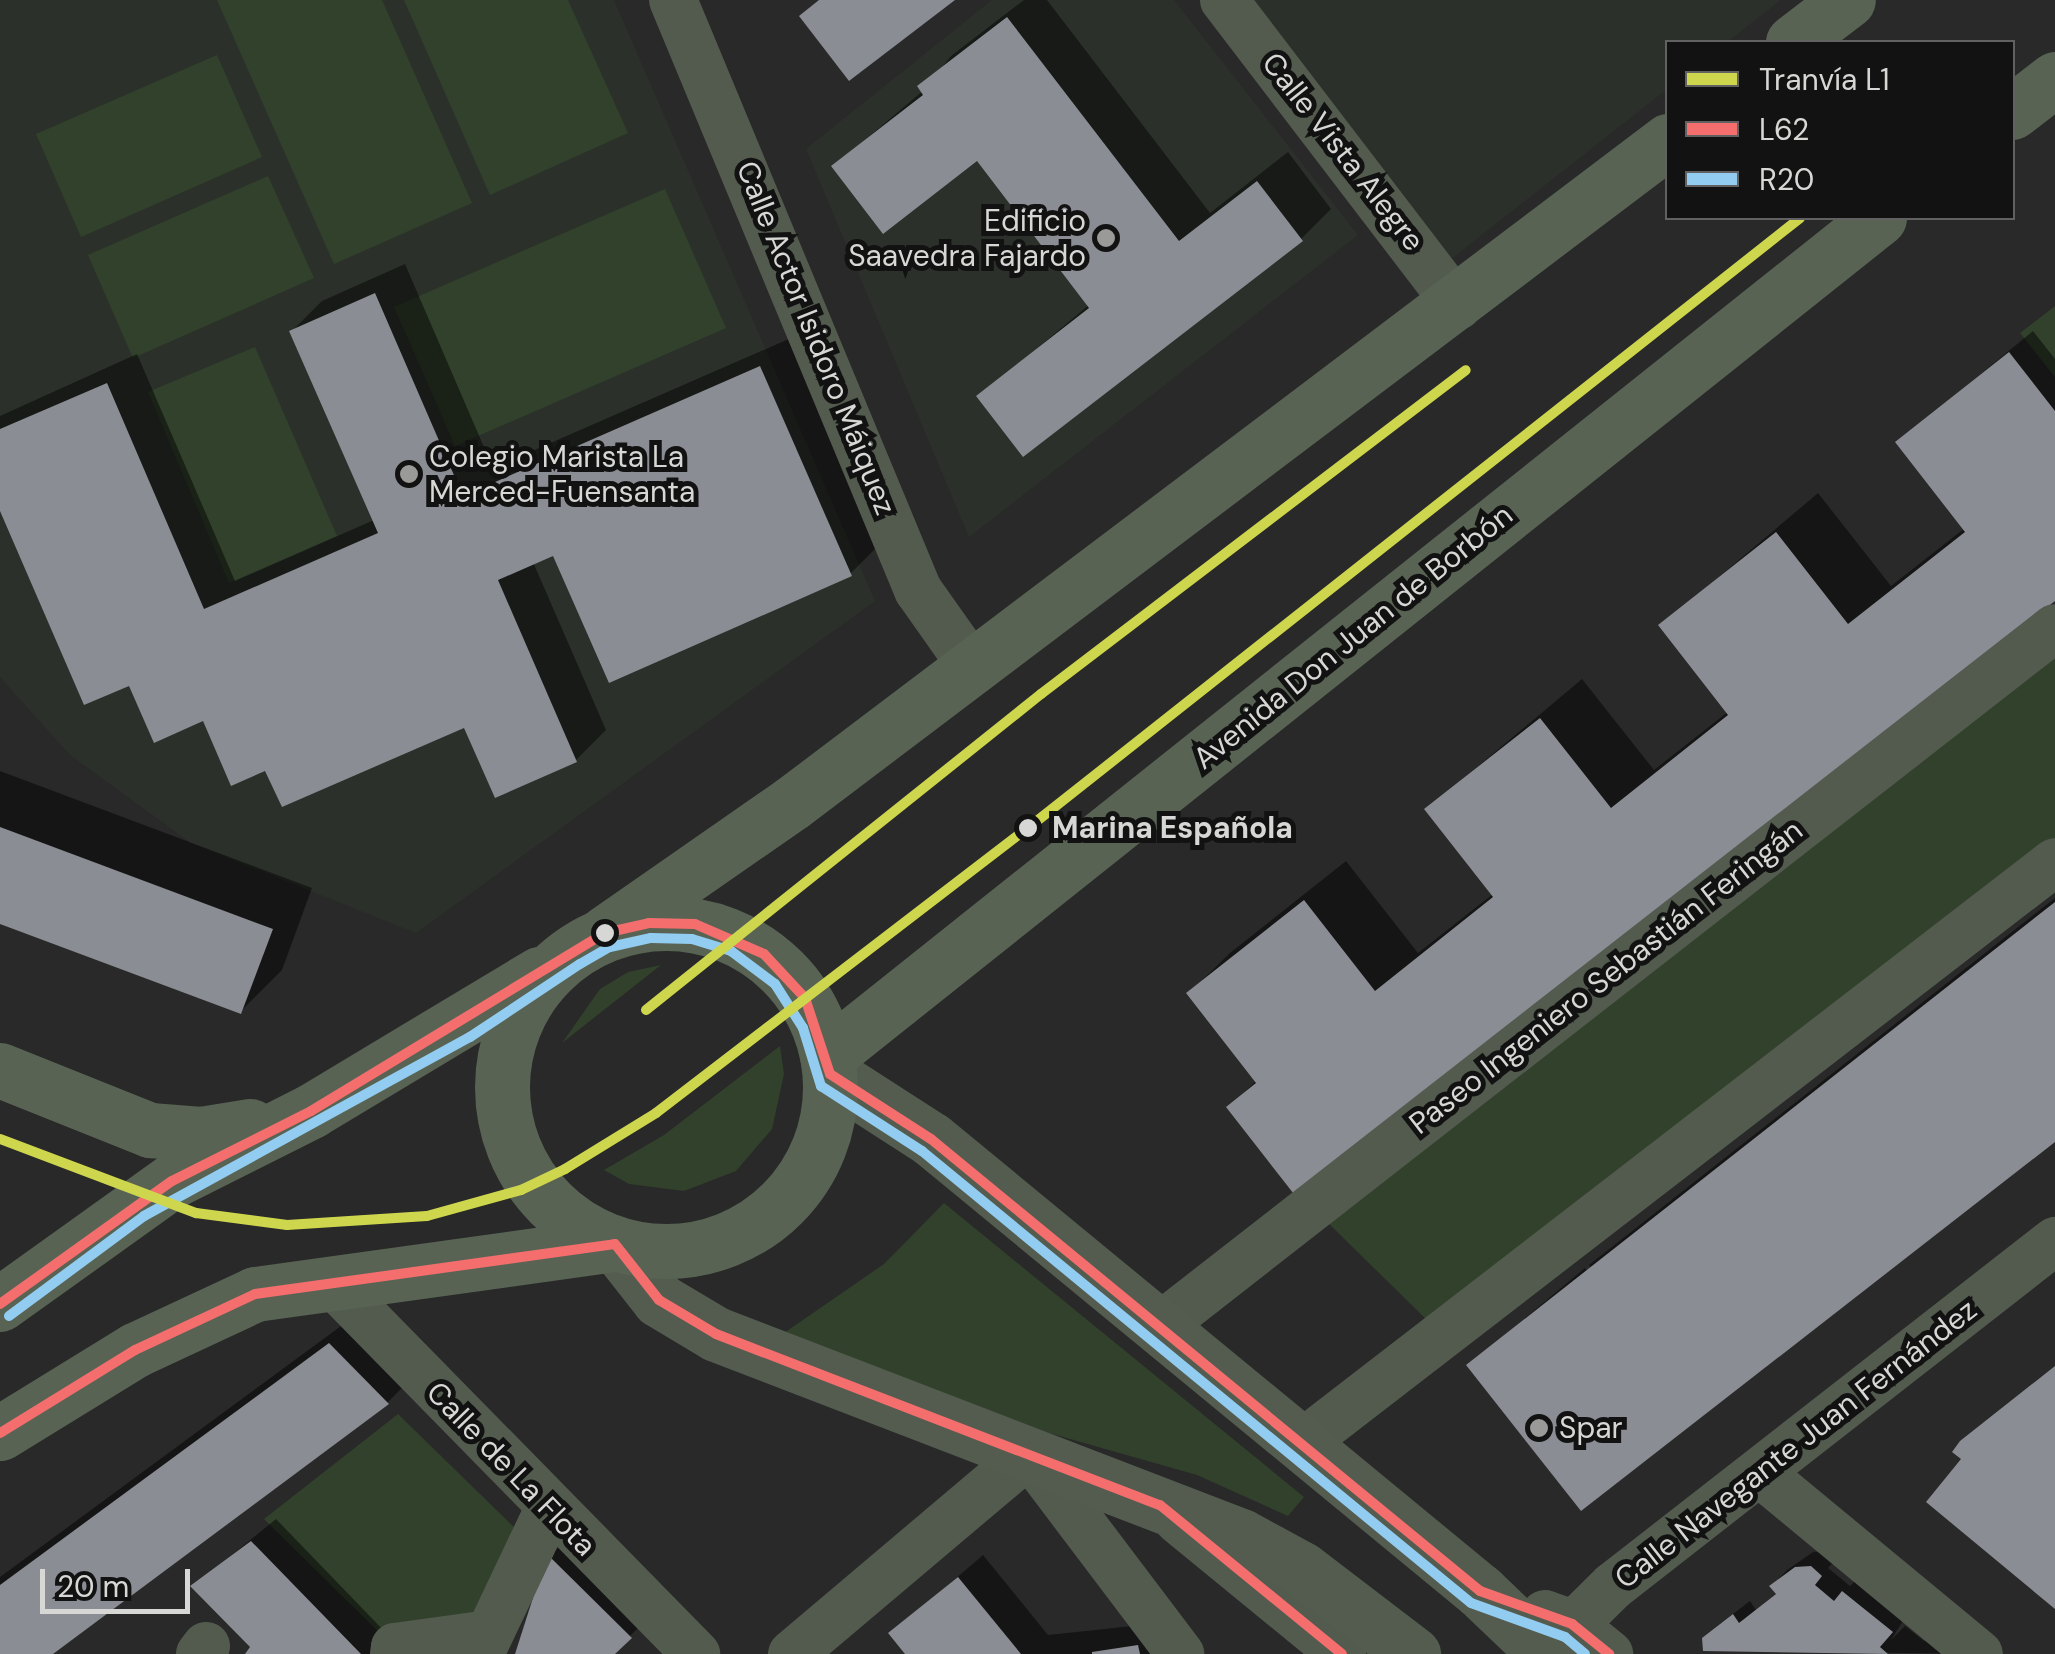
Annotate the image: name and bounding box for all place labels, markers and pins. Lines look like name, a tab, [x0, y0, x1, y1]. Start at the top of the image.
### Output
place label: Edificio Saavedra Fajardo	[848, 203, 1086, 274]
marker: Edificio Saavedra Fajardo	[1095, 227, 1117, 249]
place label: Colegio Marista La Merced-Fuensanta	[429, 439, 695, 510]
marker: Colegio Marista La Merced-Fuensanta	[398, 463, 420, 485]
place label: Marina Española	[1052, 810, 1293, 846]
marker: Marina Española	[1013, 813, 1043, 843]
unlabelled marker	[595, 923, 615, 943]
place label: Spar	[1559, 1410, 1623, 1446]
marker: Spar	[1528, 1417, 1550, 1439]

